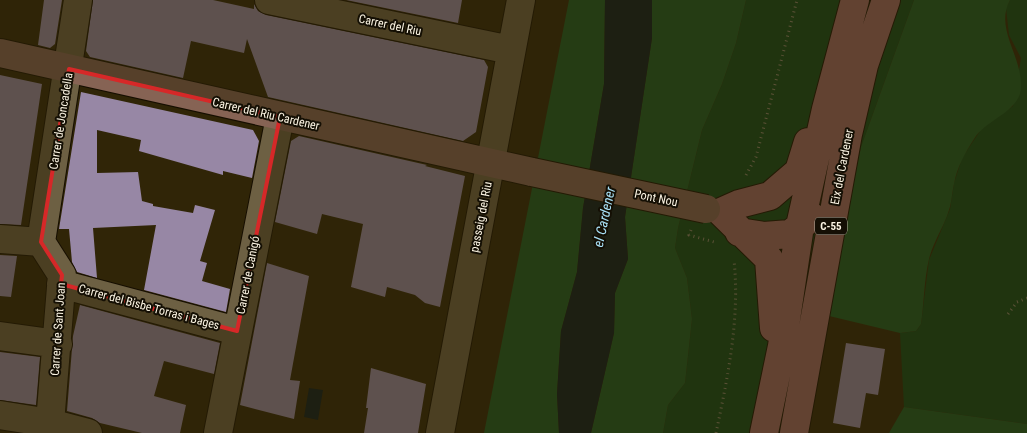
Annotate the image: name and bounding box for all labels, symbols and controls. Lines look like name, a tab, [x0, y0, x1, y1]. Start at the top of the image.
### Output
street label: Carrer del Riu	[357, 12, 423, 39]
street label: Carrer de Joncadella	[46, 71, 76, 170]
street label: Carrer del Riu Cardener	[211, 95, 321, 133]
street label: Eix del Cardener	[828, 128, 856, 206]
street label: passeig del Riu	[467, 180, 495, 254]
water label: el Cardener	[590, 185, 618, 249]
street label: Pont Nou	[633, 187, 679, 209]
road number: C-55	[815, 218, 847, 235]
street label: Carrer de Canigó	[234, 235, 262, 315]
street label: Carrer del Bisbe Torras i Bages	[77, 281, 221, 333]
street label: Carrer de Sant Joan	[48, 282, 68, 376]

